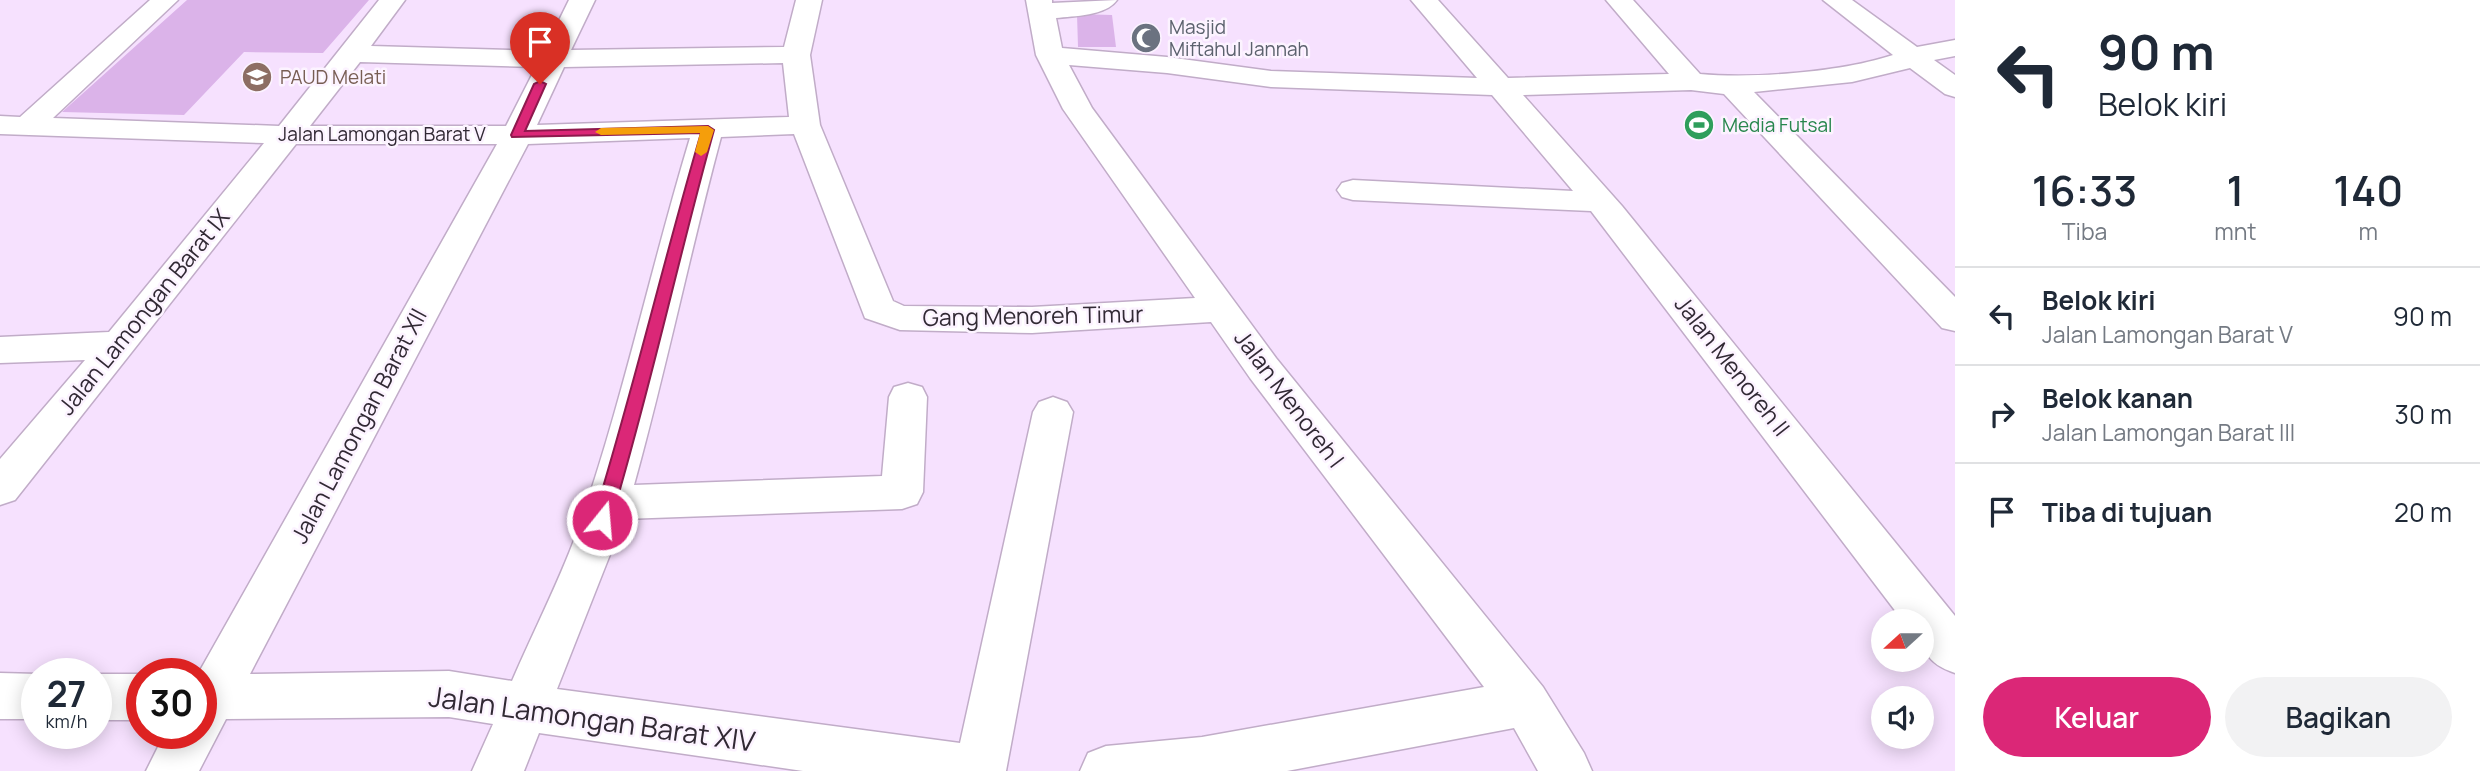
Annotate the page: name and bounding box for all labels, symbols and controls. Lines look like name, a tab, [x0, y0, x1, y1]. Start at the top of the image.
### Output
pin	[510, 12.0, 570, 84]
place label: Masjid Miftahul Jannah	[1169, 14, 1309, 62]
text: 90 m	[2098, 18, 2215, 85]
mosque icon: Masjid Miftahul Jannah	[1129, 21, 1163, 55]
icon: arrive	[521, 23, 559, 61]
icon: left	[1983, 28, 2074, 119]
school or university icon: PAUD Melati	[240, 60, 274, 94]
place label: PAUD Melati	[280, 64, 386, 90]
text: Belok kiri	[2098, 82, 2227, 126]
sports icon: Media Futsal	[1682, 108, 1716, 142]
place label: Media Futsal	[1722, 112, 1833, 138]
street label: Jalan Lamongan Barat V	[278, 121, 486, 147]
text: 16:33	[2032, 161, 2137, 219]
text: 1	[2226, 161, 2244, 219]
text: 140	[2333, 161, 2403, 219]
street label: Jalan Lamongan Barat IX	[50, 202, 236, 421]
text: Tiba	[2062, 215, 2107, 247]
text: mnt	[2214, 215, 2257, 247]
text: m	[2358, 215, 2378, 247]
text: Belok kiri	[2042, 282, 2156, 318]
street label: Jalan Menoreh II	[1668, 289, 1798, 442]
street label: Gang Menoreh Timur	[922, 297, 1144, 333]
icon: left	[1983, 297, 2021, 335]
text: 90 m	[2393, 298, 2452, 334]
street label: Jalan Lamongan Barat XII	[283, 302, 434, 549]
text: Jalan Lamongan Barat V	[2042, 318, 2293, 350]
street label: Jalan Menoreh I	[1227, 323, 1352, 474]
text: Belok kanan	[2042, 380, 2193, 416]
icon: right	[1983, 395, 2021, 433]
text: 30 m	[2395, 396, 2452, 432]
text: Jalan Lamongan Barat III	[2042, 416, 2295, 448]
position arrow	[565, 483, 639, 557]
icon: arrive	[1983, 493, 2021, 531]
text: Tiba di tujuan	[2042, 494, 2212, 530]
text: 20 m	[2394, 494, 2452, 530]
north arrow	[1871, 609, 1934, 672]
map controls	[1871, 609, 1934, 749]
speed limit sign: 30	[126, 658, 217, 749]
text: 27	[47, 670, 86, 718]
street label: Jalan Lamongan Barat XIV	[427, 676, 758, 760]
button: Keluar	[1983, 677, 2211, 757]
button: Bagikan	[2225, 677, 2452, 757]
button: sound	[1871, 686, 1934, 749]
text: km/h	[46, 709, 87, 733]

